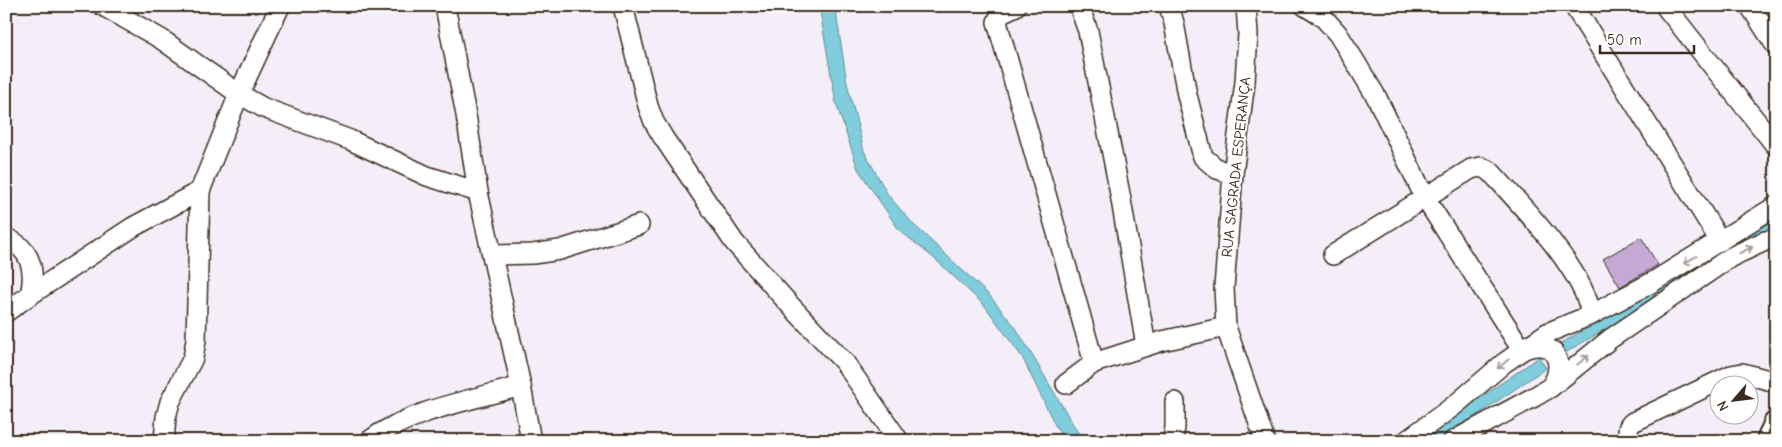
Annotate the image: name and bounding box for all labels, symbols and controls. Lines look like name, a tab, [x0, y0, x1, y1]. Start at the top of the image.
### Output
scale bar	[1600, 22, 1693, 54]
text: 50 m	[1607, 31, 1642, 49]
street label: RUA SAGRADA ESPERANÇA	[1218, 76, 1254, 258]
one-way arrow	[1739, 244, 1754, 254]
one-way arrow	[1683, 255, 1697, 265]
one-way arrow	[1576, 354, 1589, 365]
one-way arrow	[1496, 359, 1509, 370]
north arrow	[1710, 374, 1760, 424]
text: N	[1713, 398, 1733, 414]

